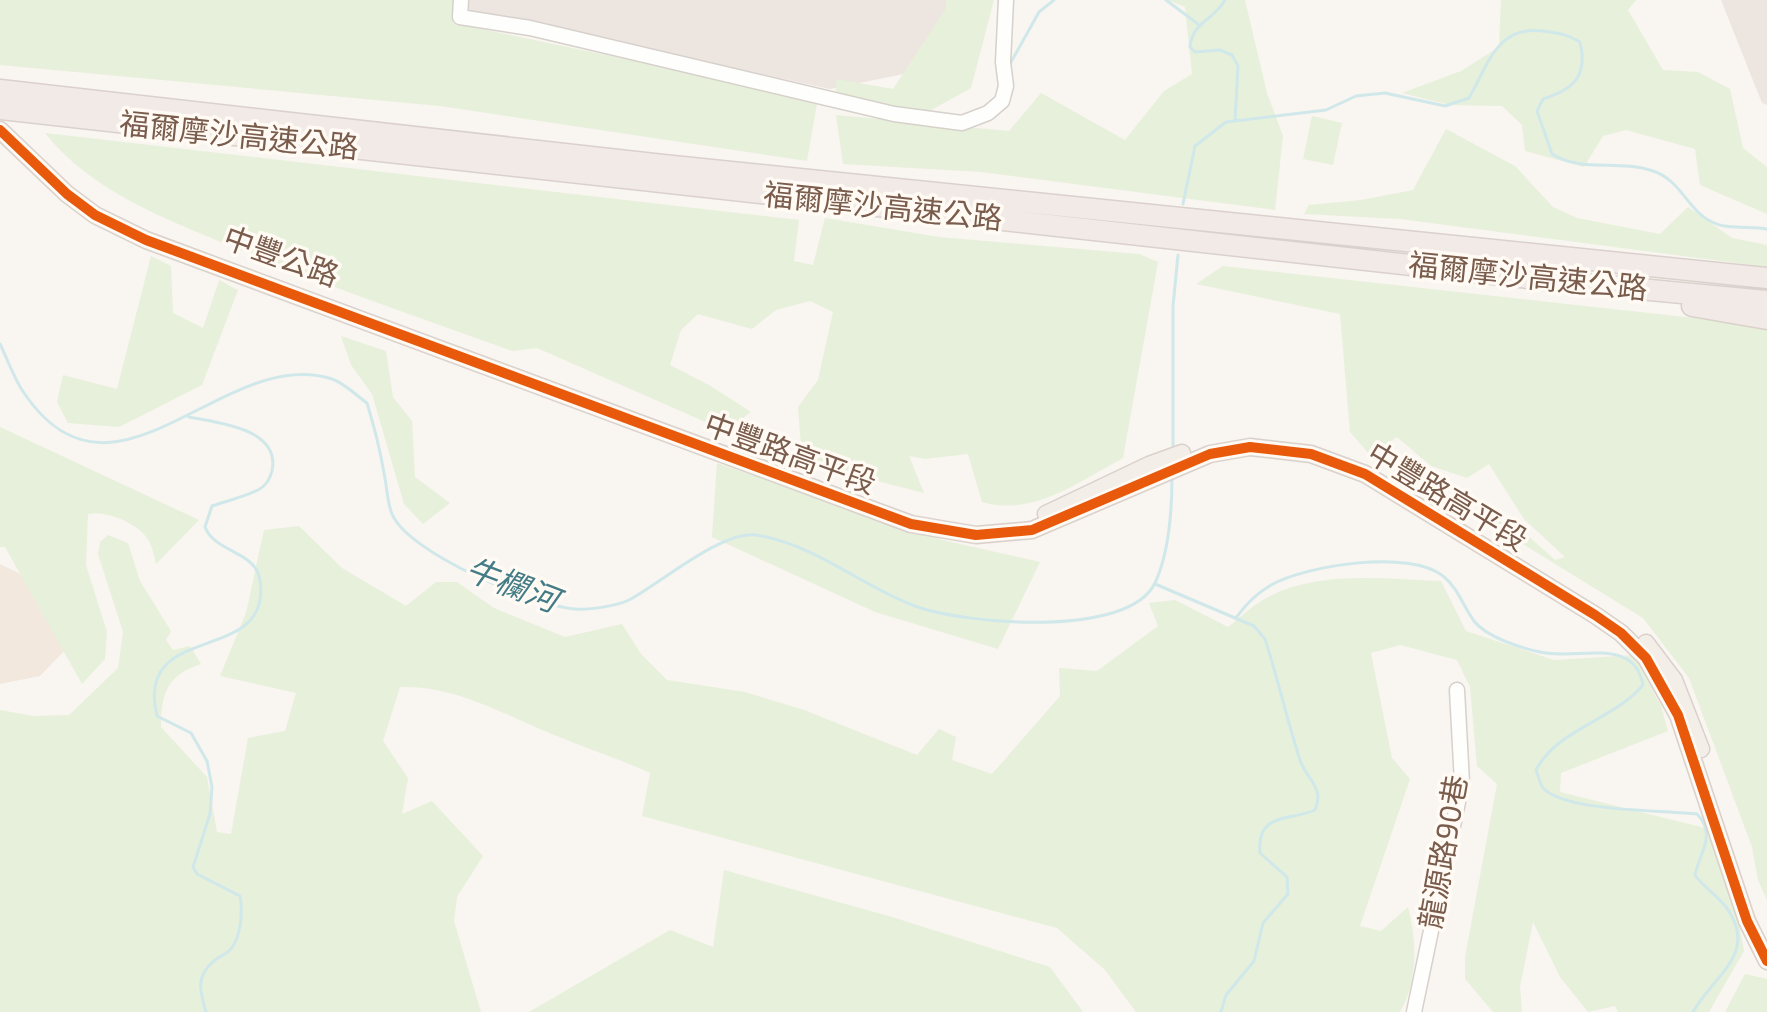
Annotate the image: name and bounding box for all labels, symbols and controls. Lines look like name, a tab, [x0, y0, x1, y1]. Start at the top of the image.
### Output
street label: 福爾摩沙高速公路	[118, 104, 360, 164]
street label: 福爾摩沙高速公路	[762, 175, 1004, 235]
street label: 中豐公路	[219, 218, 344, 293]
street label: 福爾摩沙高速公路	[1407, 245, 1649, 305]
street label: 中豐路高平段	[700, 404, 881, 500]
street label: 中豐路高平段	[1362, 434, 1534, 557]
water label: 牛欄河	[461, 548, 570, 620]
street label: 龍源路90巷	[1411, 772, 1473, 931]

